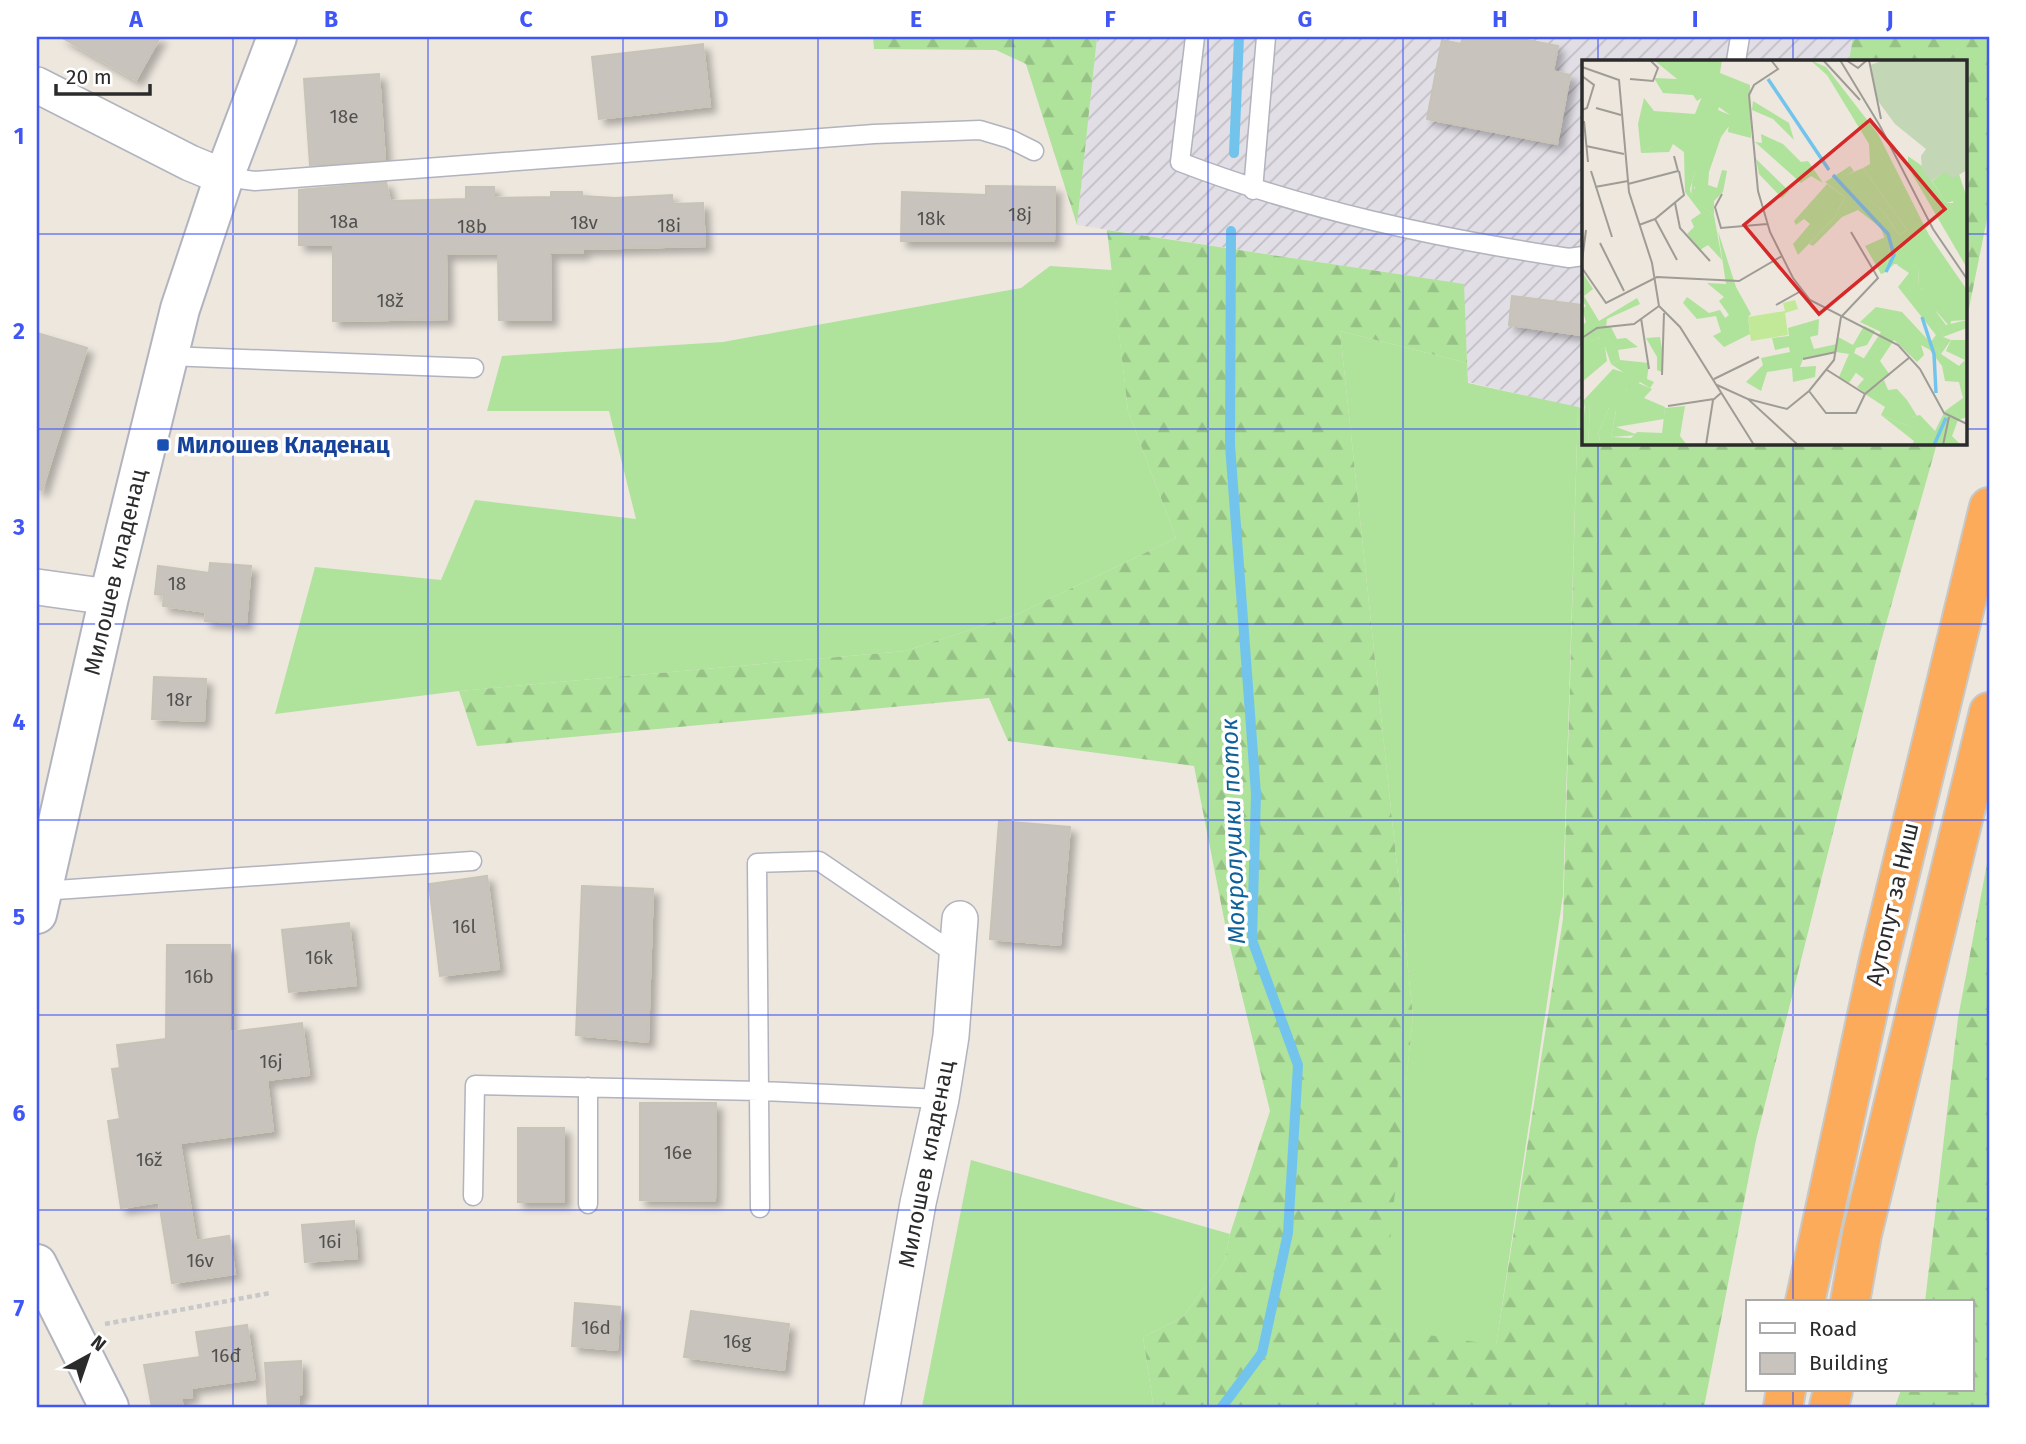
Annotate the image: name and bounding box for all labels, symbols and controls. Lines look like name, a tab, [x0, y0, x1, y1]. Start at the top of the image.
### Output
text: A	[128, 5, 143, 33]
text: B	[324, 5, 338, 33]
text: C	[519, 5, 533, 33]
text: D	[714, 5, 729, 33]
text: E	[910, 5, 922, 33]
text: F	[1104, 5, 1116, 33]
text: G	[1298, 5, 1312, 33]
text: H	[1492, 5, 1508, 33]
text: I	[1692, 5, 1698, 33]
text: J	[1885, 5, 1894, 33]
scale bar	[56, 52, 150, 96]
inset map	[1582, 60, 1966, 444]
text: 20 m	[66, 64, 112, 90]
house number: 18e	[329, 105, 359, 128]
text: 1	[14, 122, 24, 150]
house number: 18j	[1008, 203, 1032, 226]
house number: 18k	[917, 207, 945, 230]
house number: 18a	[329, 210, 359, 233]
house number: 18v	[570, 211, 599, 234]
house number: 18i	[657, 214, 681, 237]
house number: 18b	[457, 215, 487, 238]
house number: 18ž	[377, 289, 404, 312]
text: 2	[13, 317, 25, 345]
place label: Милошев Кладенац	[177, 431, 390, 459]
marker: Милошев Кладенац	[155, 437, 171, 453]
street label: Милошев кладенац	[78, 466, 152, 678]
text: 3	[12, 513, 25, 541]
house number: 18	[168, 572, 186, 595]
house number: 18r	[166, 688, 193, 711]
text: 4	[13, 708, 26, 736]
water label: Мокролушки поток	[1215, 717, 1251, 944]
street label: Аутопут за Ниш	[1860, 820, 1924, 988]
text: 5	[13, 903, 25, 931]
house number: 16l	[452, 915, 476, 938]
house number: 16k	[305, 946, 333, 969]
house number: 16b	[184, 965, 214, 988]
house number: 16j	[259, 1050, 283, 1073]
street label: Милошев кладенац	[892, 1057, 960, 1270]
text: 6	[13, 1099, 26, 1127]
house number: 16e	[664, 1141, 692, 1164]
house number: 16ž	[136, 1148, 162, 1171]
house number: 16i	[318, 1230, 342, 1253]
house number: 16v	[186, 1249, 214, 1272]
text: 7	[14, 1294, 25, 1322]
legend	[1746, 1300, 1974, 1392]
house number: 16d	[581, 1316, 611, 1339]
text: Road	[1809, 1316, 1857, 1342]
north arrow	[52, 1322, 122, 1392]
text: N	[86, 1330, 111, 1356]
house number: 16g	[723, 1330, 751, 1353]
house number: 16đ	[211, 1344, 241, 1367]
text: Building	[1809, 1350, 1888, 1376]

